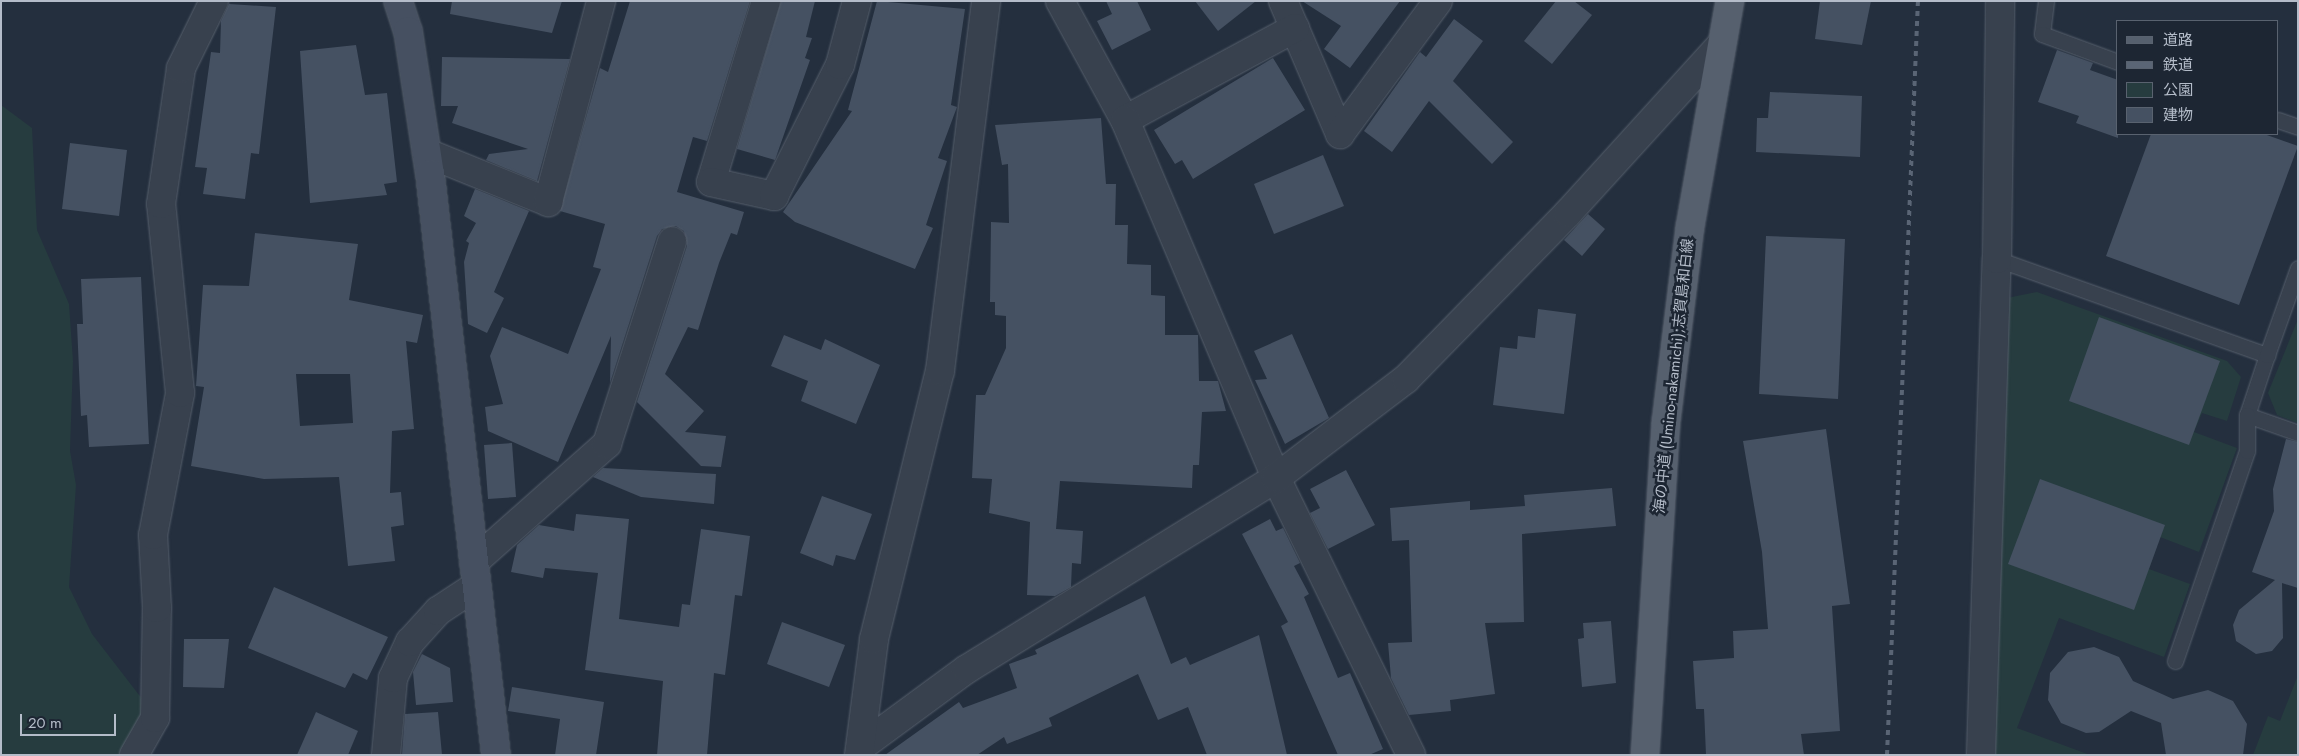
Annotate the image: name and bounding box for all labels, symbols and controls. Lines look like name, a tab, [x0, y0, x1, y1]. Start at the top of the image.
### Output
legend	[2116, 20, 2279, 135]
text: 道路	[2163, 29, 2193, 51]
text: 鉄道	[2163, 54, 2193, 76]
text: 公園	[2163, 79, 2193, 101]
text: 建物	[2163, 104, 2193, 126]
street label: 海の中道 (Umino-nakamichi);志賀島和白線	[1651, 238, 1697, 514]
scale bar	[22, 704, 119, 736]
text: 20 m	[28, 712, 62, 734]

